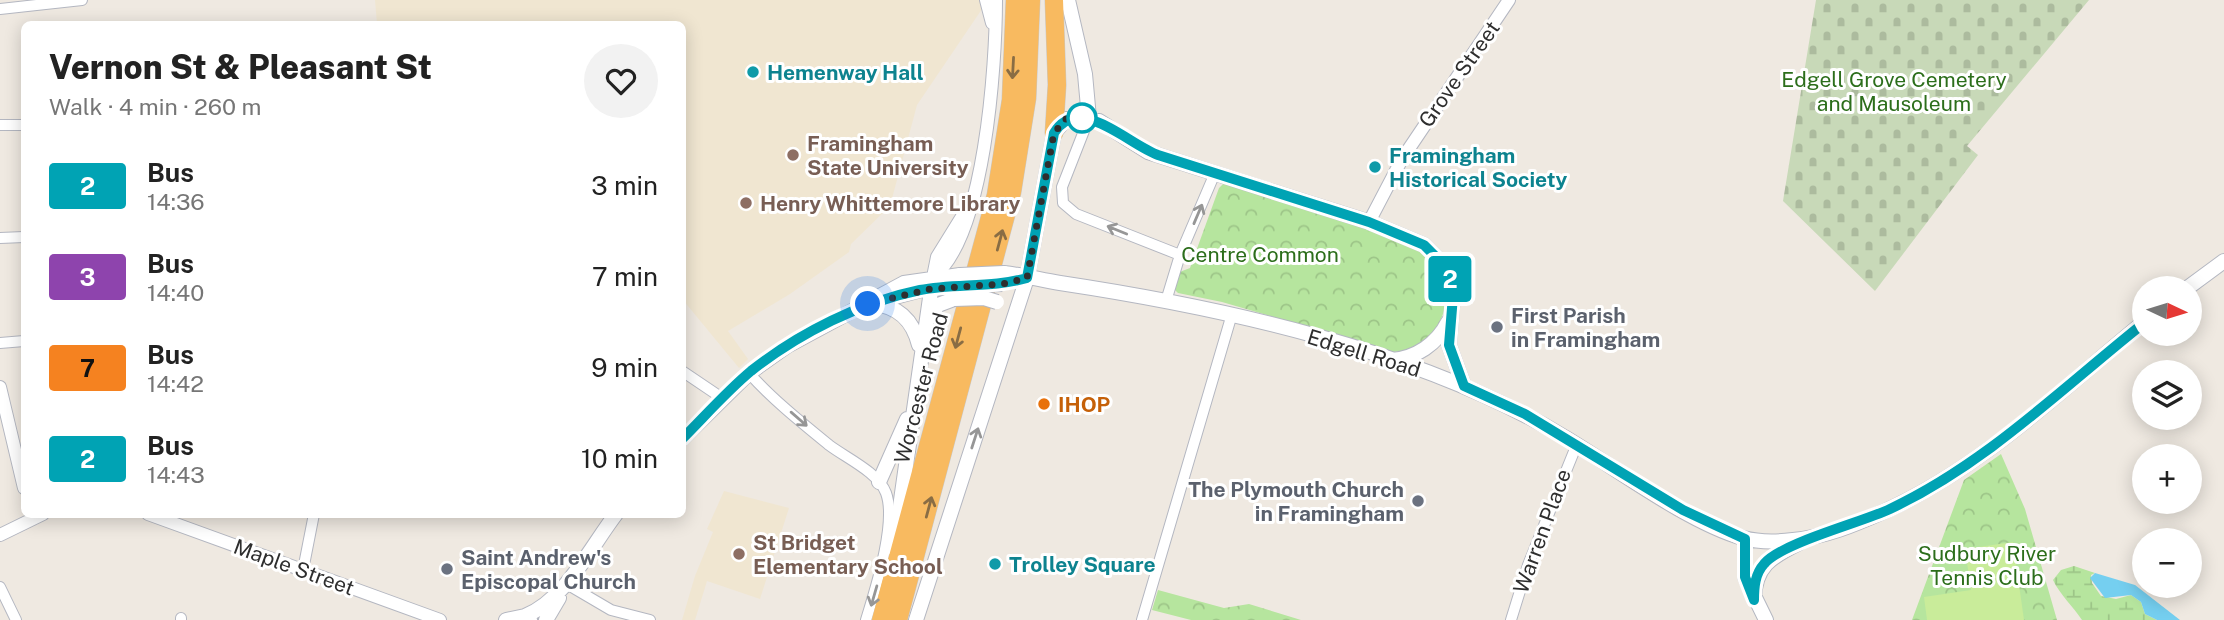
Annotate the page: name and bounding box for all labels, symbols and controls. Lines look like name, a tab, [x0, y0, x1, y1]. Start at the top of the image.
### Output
street label: Grove Street	[1413, 16, 1505, 132]
button: heart	[584, 44, 658, 118]
text: Vernon St & Pleasant St	[49, 48, 432, 86]
one-way arrow	[1007, 56, 1020, 79]
place label: Hemenway Hall	[767, 60, 924, 85]
marker: Hemenway Hall	[745, 64, 761, 80]
park label: Edgell Grove Cemetery and Mausoleum	[1781, 67, 2007, 116]
text: Walk · 4 min · 260 m	[49, 93, 262, 120]
unlabelled marker	[1067, 103, 1097, 133]
place label: Framingham State University	[807, 131, 969, 180]
place label: Framingham Historical Society	[1389, 143, 1568, 192]
marker: Framingham State University	[785, 147, 801, 163]
text: Bus	[147, 157, 194, 188]
marker: Framingham Historical Society	[1367, 159, 1383, 175]
text: 3 min	[591, 170, 658, 201]
text: 2	[80, 172, 95, 200]
text: 14:36	[147, 188, 205, 215]
place label: Henry Whittemore Library	[760, 191, 1020, 216]
marker: Henry Whittemore Library	[738, 195, 754, 211]
one-way arrow	[1192, 203, 1205, 225]
one-way arrow	[1107, 222, 1128, 235]
one-way arrow	[994, 229, 1007, 252]
park label: Centre Common	[1181, 242, 1339, 267]
text: Bus	[147, 248, 194, 279]
line badge: 2	[1427, 256, 1473, 302]
text: 7 min	[592, 261, 658, 292]
text: 3	[80, 263, 95, 291]
text: 2	[1442, 265, 1458, 293]
north arrow	[2132, 276, 2202, 346]
map controls	[2132, 276, 2202, 598]
text: 14:40	[147, 279, 204, 306]
your location	[850, 286, 885, 321]
place label: First Parish in Framingham	[1511, 303, 1660, 352]
street label: Worcester Road	[889, 310, 953, 466]
marker: First Parish in Framingham	[1489, 319, 1505, 335]
street label: Edgell Road	[1304, 324, 1424, 382]
one-way arrow	[950, 327, 963, 349]
text: Bus	[147, 339, 194, 370]
text: 9 min	[591, 352, 658, 383]
text: 7	[80, 354, 95, 382]
button: layers	[2132, 360, 2202, 430]
text: 14:42	[147, 370, 204, 397]
place label: IHOP	[1058, 392, 1111, 417]
marker: IHOP	[1036, 396, 1052, 412]
one-way arrow	[790, 411, 808, 427]
one-way arrow	[969, 428, 982, 450]
text: Bus	[147, 430, 194, 461]
text: 10 min	[581, 443, 658, 474]
button: +	[2132, 444, 2202, 514]
text: 2	[80, 445, 95, 473]
text: 14:43	[147, 461, 205, 488]
street label: Warren Place	[1508, 465, 1576, 597]
place label: The Plymouth Church in Framingham	[1188, 477, 1404, 526]
marker: The Plymouth Church in Framingham	[1410, 493, 1426, 509]
one-way arrow	[923, 496, 936, 518]
button: −	[2132, 528, 2202, 598]
place label: St Bridget Elementary School	[753, 530, 943, 579]
street label: Maple Street	[230, 534, 358, 600]
park label: Sudbury River Tennis Club	[1918, 541, 2056, 590]
place label: Saint Andrew's Episcopal Church	[461, 545, 636, 594]
marker: St Bridget Elementary School	[731, 546, 747, 562]
place label: Trolley Square	[1009, 552, 1156, 577]
marker: Trolley Square	[987, 556, 1003, 572]
marker: Saint Andrew's Episcopal Church	[439, 561, 455, 577]
one-way arrow	[866, 584, 879, 606]

